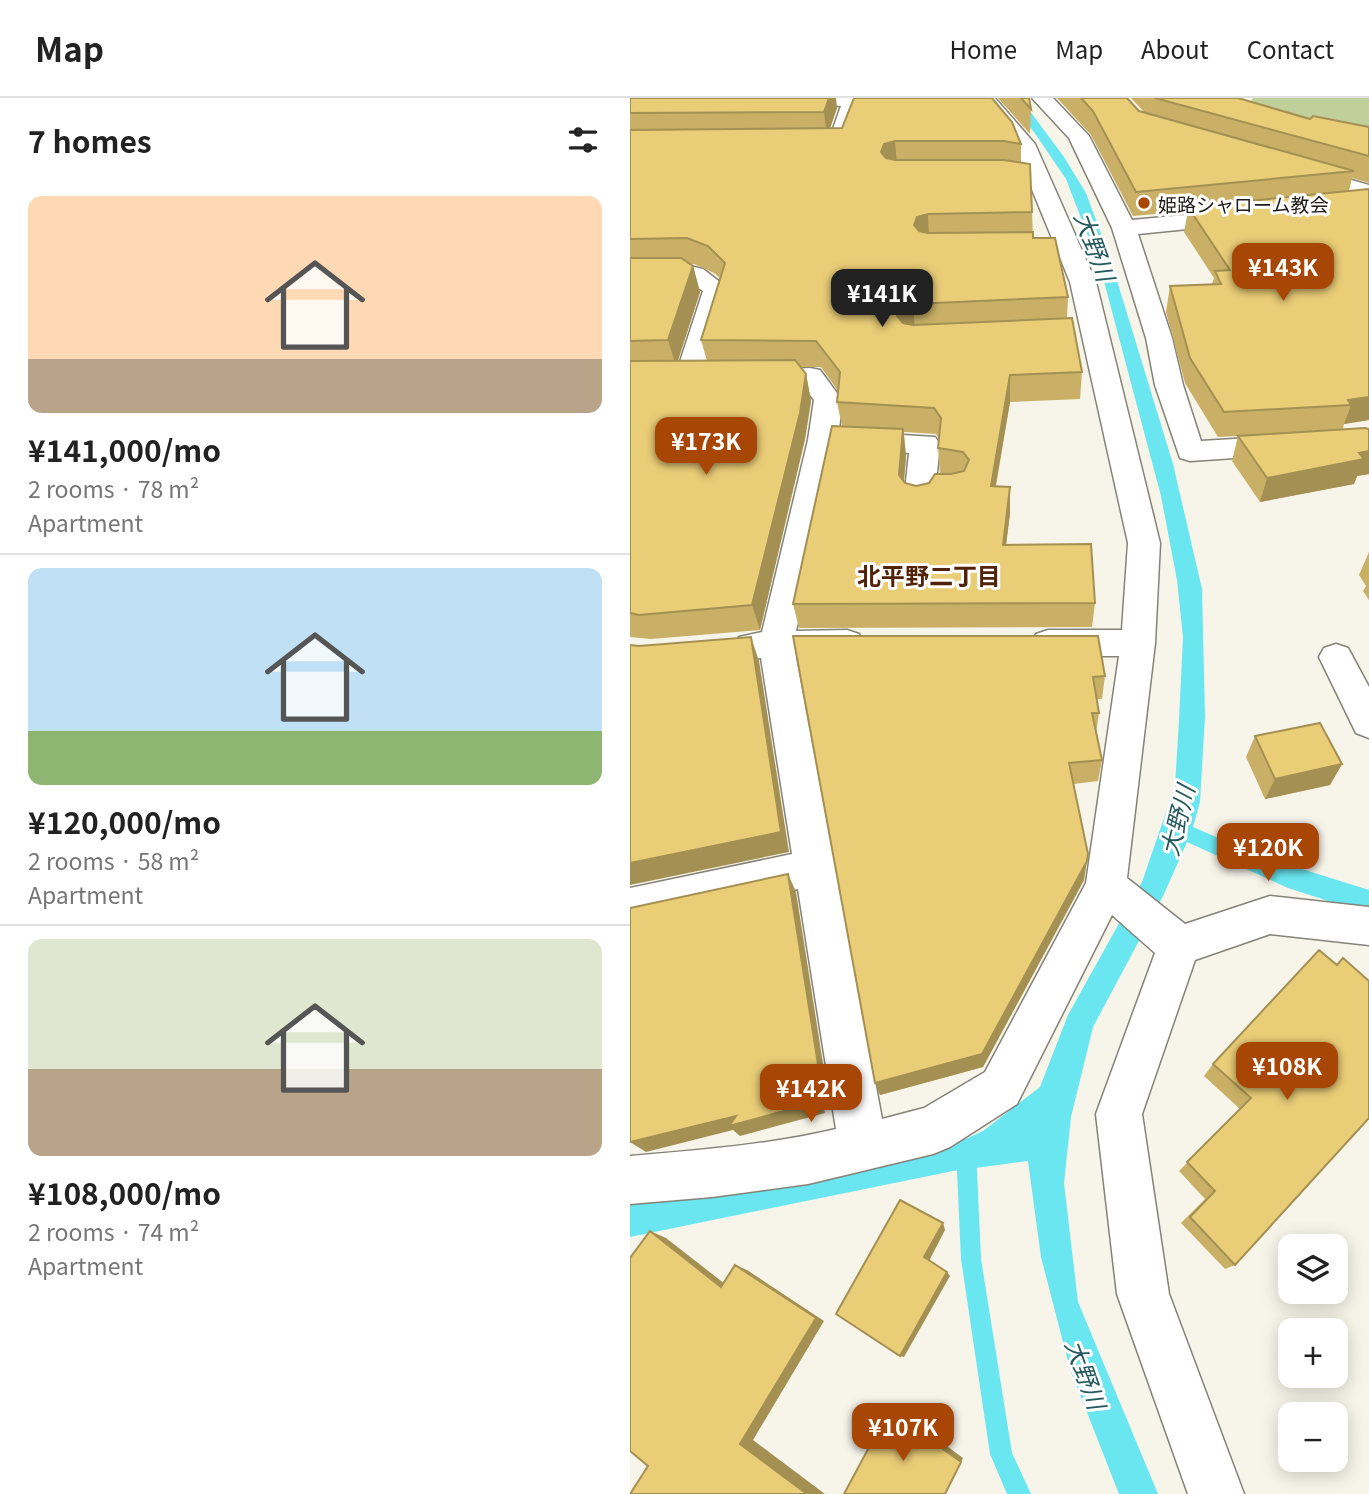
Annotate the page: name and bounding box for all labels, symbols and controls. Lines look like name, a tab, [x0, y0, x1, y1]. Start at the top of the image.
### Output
text: Map	[35, 24, 104, 72]
text: Home	[950, 31, 1017, 66]
text: Map	[1055, 31, 1103, 66]
text: About	[1141, 31, 1209, 66]
text: Contact	[1247, 31, 1334, 66]
text: 7 homes	[28, 118, 152, 162]
icon: filters	[564, 121, 602, 159]
place label: 姫路シャローム教会	[1158, 190, 1328, 217]
marker: 姫路シャローム教会	[1136, 195, 1152, 211]
water label: 大野川	[1067, 206, 1126, 289]
icon: home	[252, 242, 378, 368]
pin: ¥143K	[1234, 244, 1332, 303]
text: ¥143K	[1248, 249, 1318, 283]
pin: ¥141K	[833, 270, 931, 329]
text: ¥141K	[847, 275, 917, 309]
pin: ¥173K	[657, 418, 755, 477]
text: ¥173K	[671, 423, 741, 457]
text: ¥141,000/mo	[28, 427, 221, 471]
text: 2 rooms · 78 m²	[28, 471, 199, 505]
text: Apartment	[28, 505, 143, 539]
district label: 北平野二丁目	[857, 557, 1001, 592]
icon: home	[252, 614, 378, 740]
water label: 大野川	[1150, 778, 1202, 859]
text: ¥120,000/mo	[28, 799, 221, 843]
pin: ¥120K	[1219, 824, 1317, 883]
text: ¥120K	[1233, 829, 1303, 863]
text: 2 rooms · 58 m²	[28, 843, 199, 877]
text: Apartment	[28, 877, 143, 911]
icon: home	[252, 985, 378, 1111]
pin: ¥108K	[1238, 1042, 1336, 1102]
text: ¥108K	[1252, 1048, 1322, 1082]
pin: ¥142K	[762, 1065, 860, 1124]
text: ¥142K	[776, 1070, 846, 1104]
text: ¥108,000/mo	[28, 1170, 221, 1214]
text: 2 rooms · 74 m²	[28, 1214, 199, 1248]
map controls	[1278, 1234, 1348, 1472]
button: layers	[1278, 1234, 1348, 1304]
text: Apartment	[28, 1248, 143, 1282]
button: +	[1278, 1318, 1348, 1388]
water label: 大野川	[1058, 1334, 1117, 1417]
button: −	[1278, 1402, 1348, 1472]
pin: ¥107K	[854, 1404, 952, 1463]
text: ¥107K	[868, 1409, 938, 1443]

